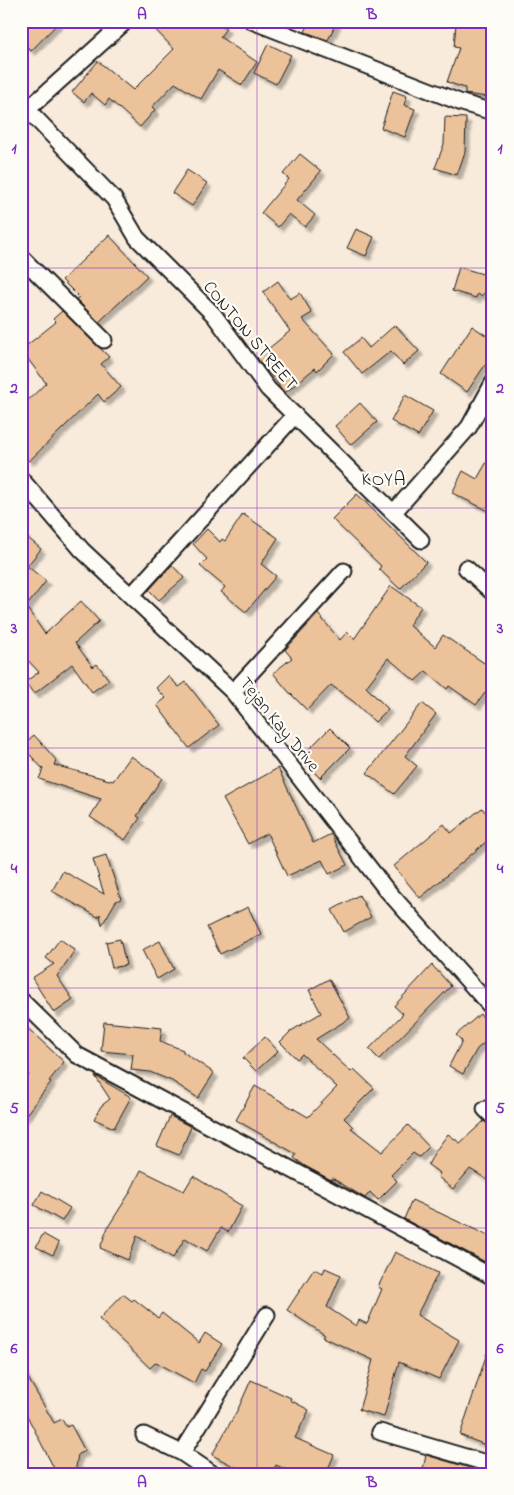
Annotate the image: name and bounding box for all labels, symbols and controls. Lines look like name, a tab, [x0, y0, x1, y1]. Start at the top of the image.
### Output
text: A	[137, 3, 147, 27]
text: B	[366, 3, 378, 27]
text: 1	[11, 137, 17, 161]
text: 1	[497, 137, 503, 161]
street label: CONTON STREET	[196, 276, 303, 397]
text: 2	[9, 377, 18, 401]
text: 2	[495, 377, 504, 401]
district label: KOYA	[362, 467, 406, 494]
text: 3	[10, 617, 18, 641]
text: 3	[496, 617, 504, 641]
street label: Tejan Kay Drive	[232, 672, 326, 779]
text: 4	[10, 857, 18, 881]
text: 4	[496, 857, 504, 881]
text: 5	[9, 1097, 19, 1121]
text: 5	[495, 1097, 505, 1121]
text: 6	[9, 1337, 18, 1361]
text: 6	[495, 1337, 504, 1361]
text: A	[137, 1471, 147, 1495]
text: B	[366, 1471, 378, 1495]

